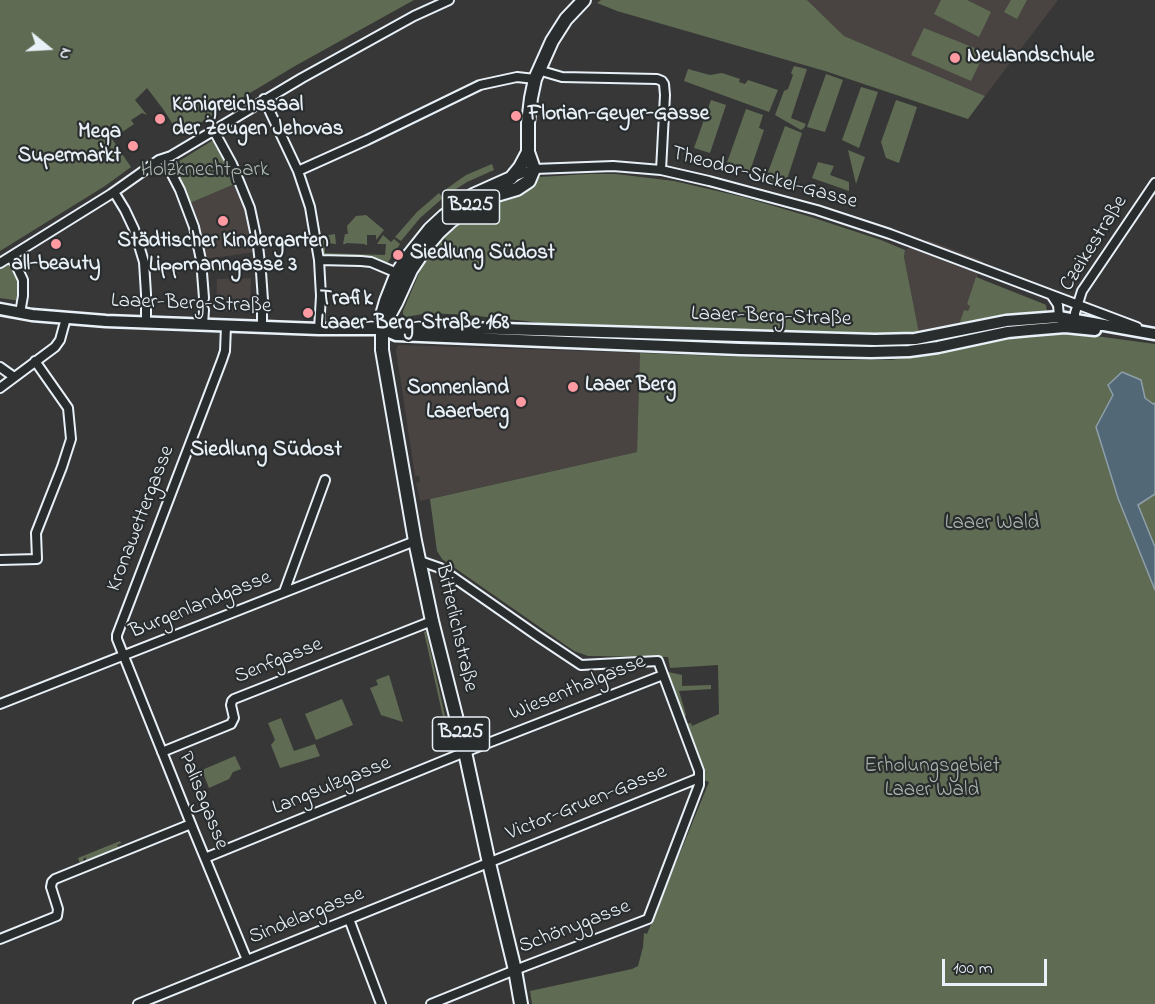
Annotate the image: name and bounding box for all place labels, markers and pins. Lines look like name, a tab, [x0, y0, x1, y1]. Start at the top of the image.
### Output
place label: Neulandschule	[967, 45, 1094, 71]
marker: Neulandschule	[948, 51, 962, 65]
place label: Königreichssaal der Zeugen Jehovas	[172, 94, 343, 144]
place label: Florian-Geyer-Gasse	[528, 103, 709, 129]
marker: Florian-Geyer-Gasse	[509, 109, 523, 123]
marker: Königreichssaal der Zeugen Jehovas	[153, 112, 167, 126]
place label: Mega Supermarkt	[18, 121, 121, 171]
marker: Mega Supermarkt	[126, 139, 140, 153]
marker: Städtischer Kindergarten Lippmanngasse 3	[216, 214, 230, 228]
place label: Städtischer Kindergarten Lippmanngasse 3	[117, 230, 329, 280]
marker: all-beauty	[49, 237, 63, 251]
place label: Siedlung Südost	[410, 242, 555, 268]
marker: Siedlung Südost	[391, 248, 405, 262]
place label: all-beauty	[12, 253, 100, 279]
place label: Trafik Laaer-Berg-Straße 168	[320, 288, 509, 338]
marker: Trafik Laaer-Berg-Straße 168	[301, 306, 315, 320]
place label: Laaer Berg	[585, 374, 676, 400]
place label: Sonnenland Laaerberg	[407, 377, 509, 427]
marker: Laaer Berg	[566, 380, 580, 394]
marker: Sonnenland Laaerberg	[514, 395, 528, 409]

